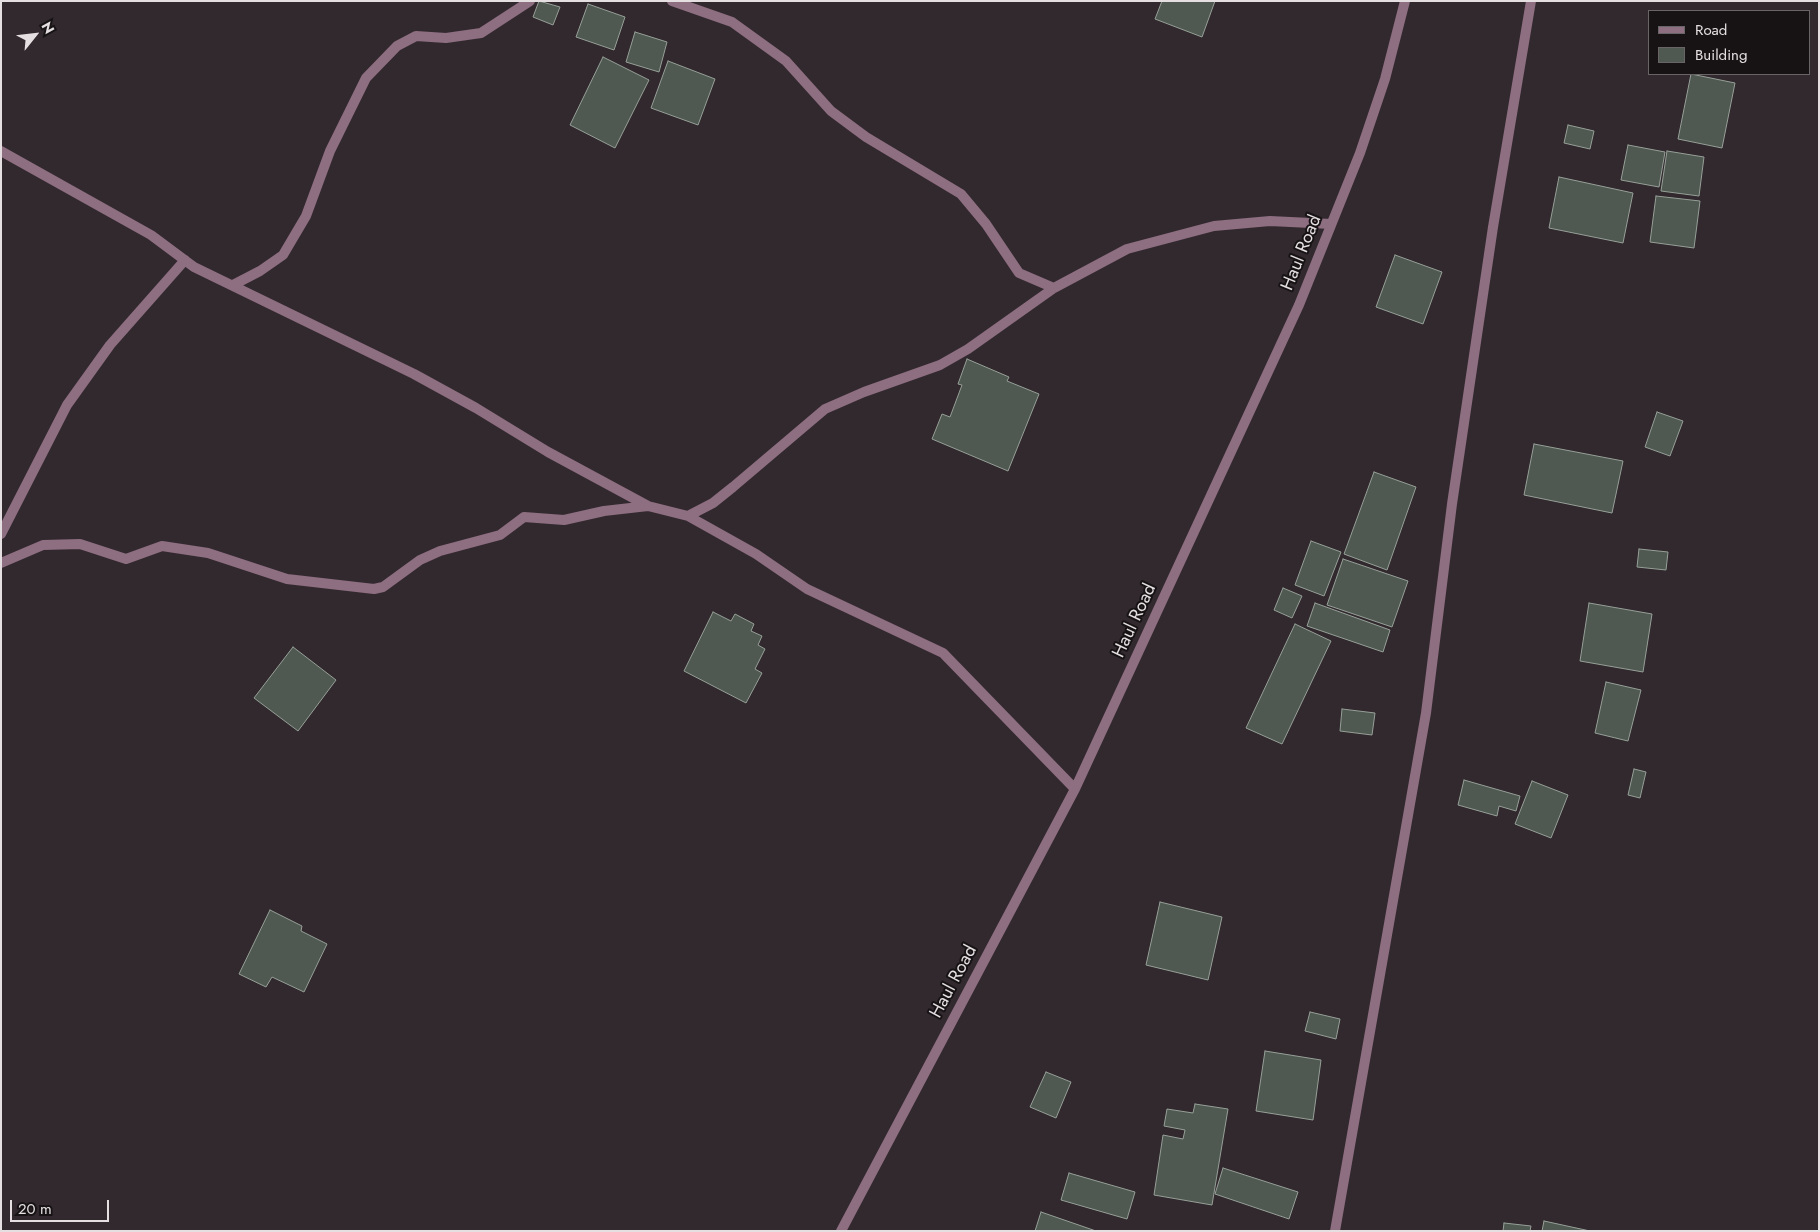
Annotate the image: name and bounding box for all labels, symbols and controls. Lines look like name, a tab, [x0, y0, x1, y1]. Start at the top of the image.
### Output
north arrow	[10, 10, 60, 60]
legend	[1648, 10, 1810, 75]
text: N	[37, 18, 60, 37]
text: Road	[1695, 19, 1727, 41]
text: Building	[1695, 44, 1747, 66]
street label: Haul Road	[1277, 212, 1327, 294]
street label: Haul Road	[1108, 580, 1162, 662]
street label: Haul Road	[926, 942, 982, 1022]
scale bar	[12, 1190, 111, 1222]
text: 20 m	[18, 1198, 52, 1220]

